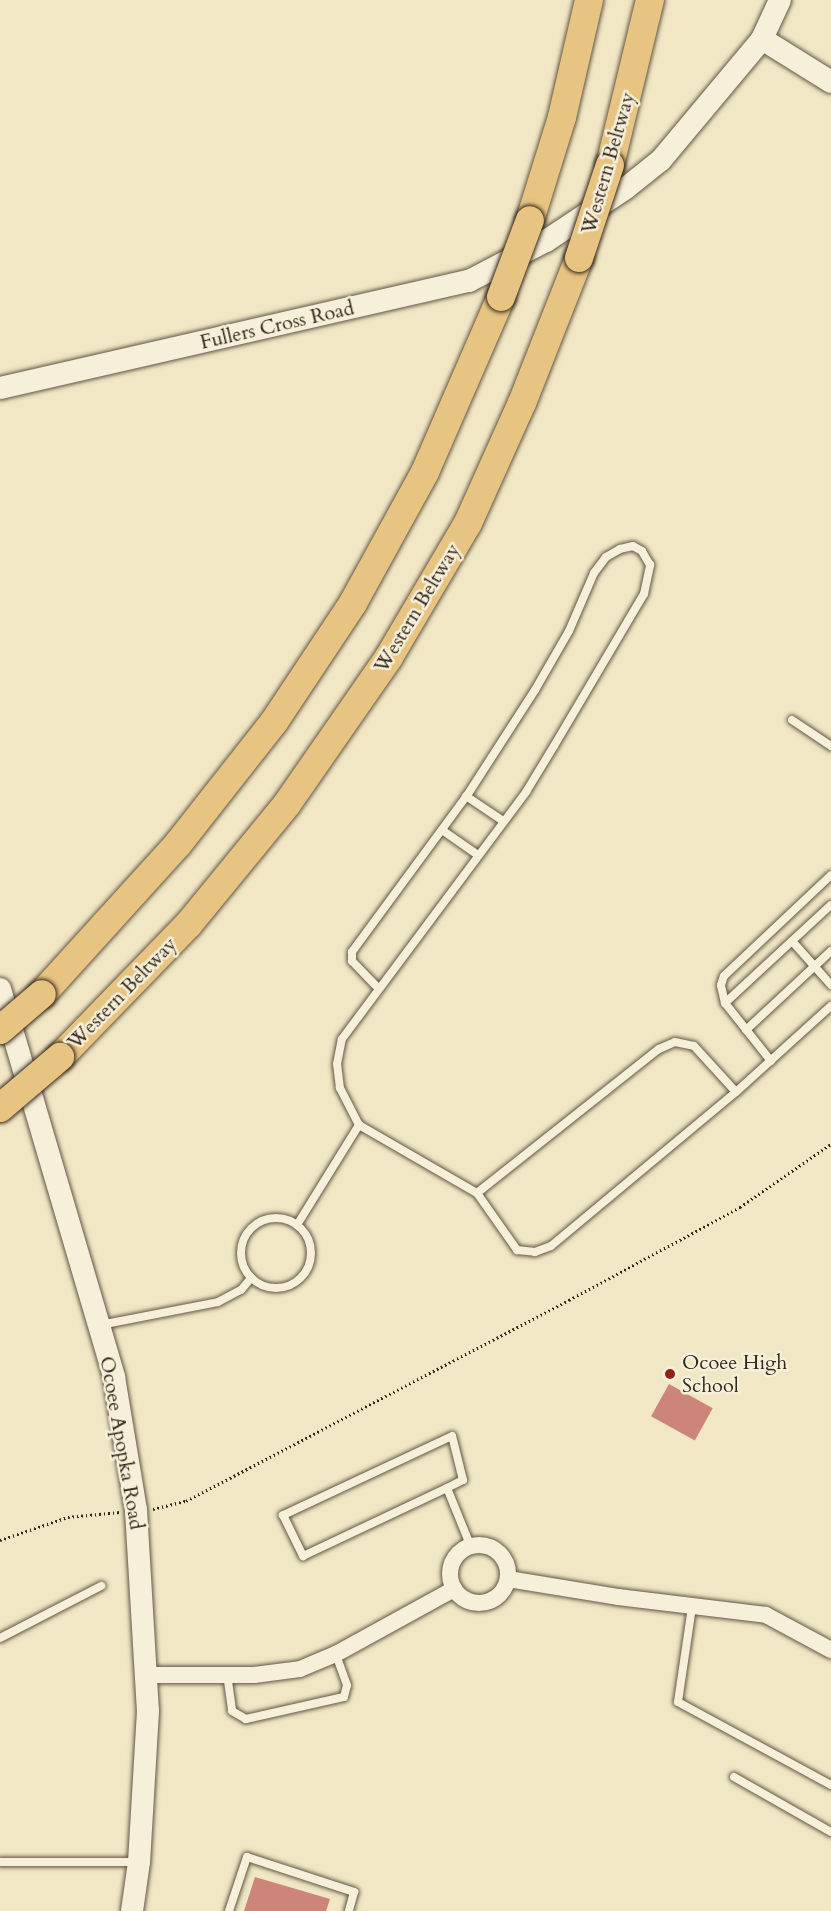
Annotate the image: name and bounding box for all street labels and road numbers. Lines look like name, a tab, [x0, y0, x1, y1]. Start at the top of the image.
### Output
street label: Western Beltway	[576, 89, 640, 237]
street label: Fullers Cross Road	[198, 296, 356, 354]
street label: Western Beltway	[369, 539, 465, 677]
street label: Western Beltway	[62, 932, 182, 1054]
street label: Ocoee Apopka Road	[95, 1354, 149, 1532]

